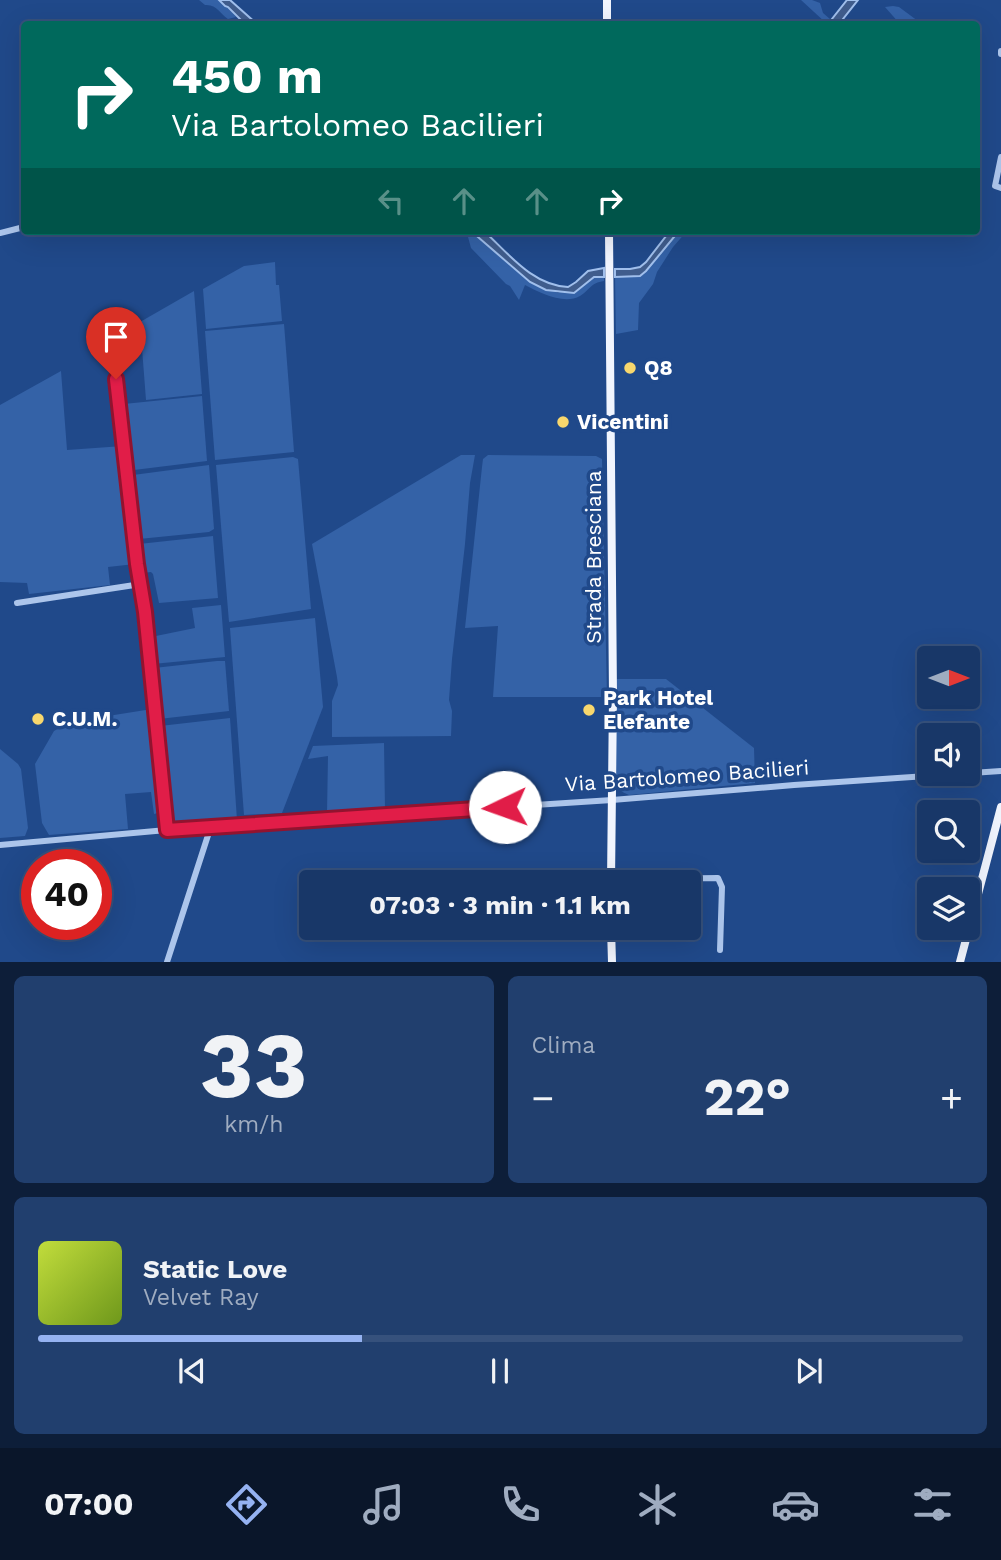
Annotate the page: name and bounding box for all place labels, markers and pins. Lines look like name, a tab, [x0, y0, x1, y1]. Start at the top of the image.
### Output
pin	[86, 307, 146, 379]
place label: Q8	[644, 355, 673, 380]
marker: Q8	[622, 360, 638, 376]
place label: Vicentini	[577, 409, 669, 434]
marker: Vicentini	[555, 414, 571, 430]
place label: Park Hotel Elefante	[603, 685, 713, 734]
marker: Park Hotel Elefante	[581, 702, 597, 718]
place label: C.U.M.	[52, 706, 118, 731]
marker: C.U.M.	[30, 711, 46, 727]

